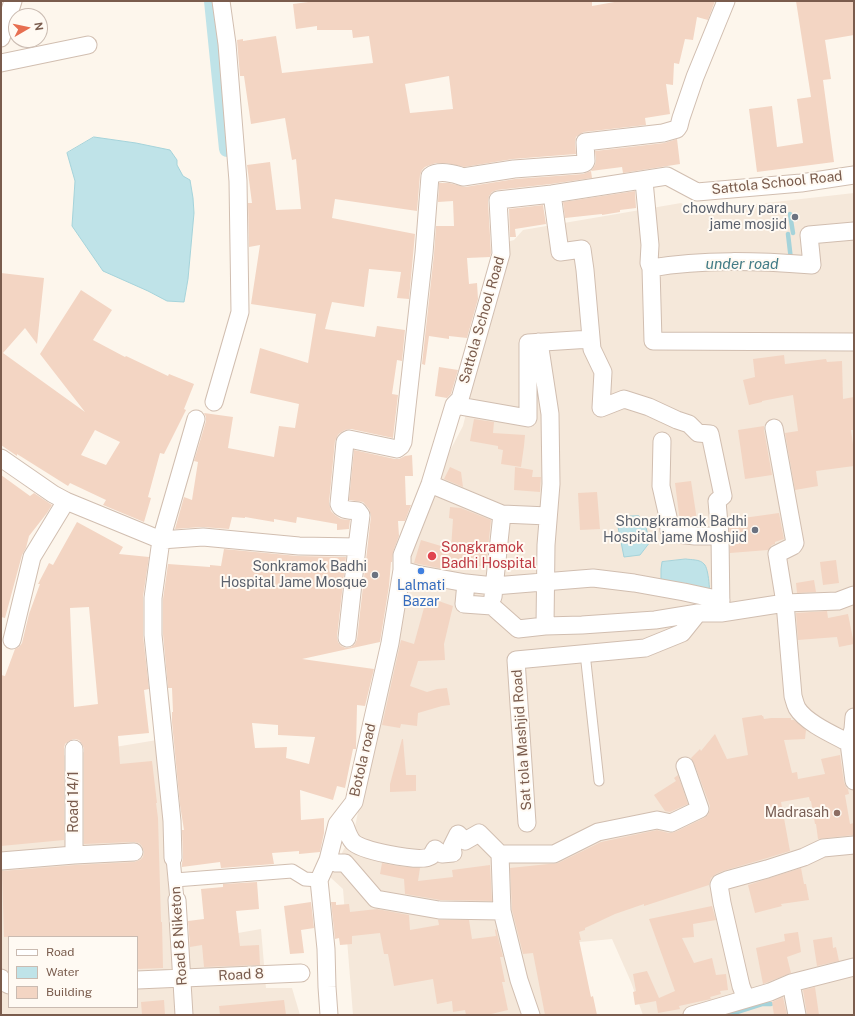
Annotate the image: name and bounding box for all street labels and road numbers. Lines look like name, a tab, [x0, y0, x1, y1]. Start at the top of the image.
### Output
street label: Sattola School Road	[711, 168, 843, 198]
street label: Sattola School Road	[456, 254, 508, 386]
street label: Sat tola Mashjid Road	[509, 669, 535, 811]
street label: Botola road	[346, 722, 380, 798]
street label: Road 14/1	[66, 771, 82, 833]
street label: Road 8 Niketon	[167, 886, 191, 986]
street label: Road 8	[218, 965, 264, 985]

